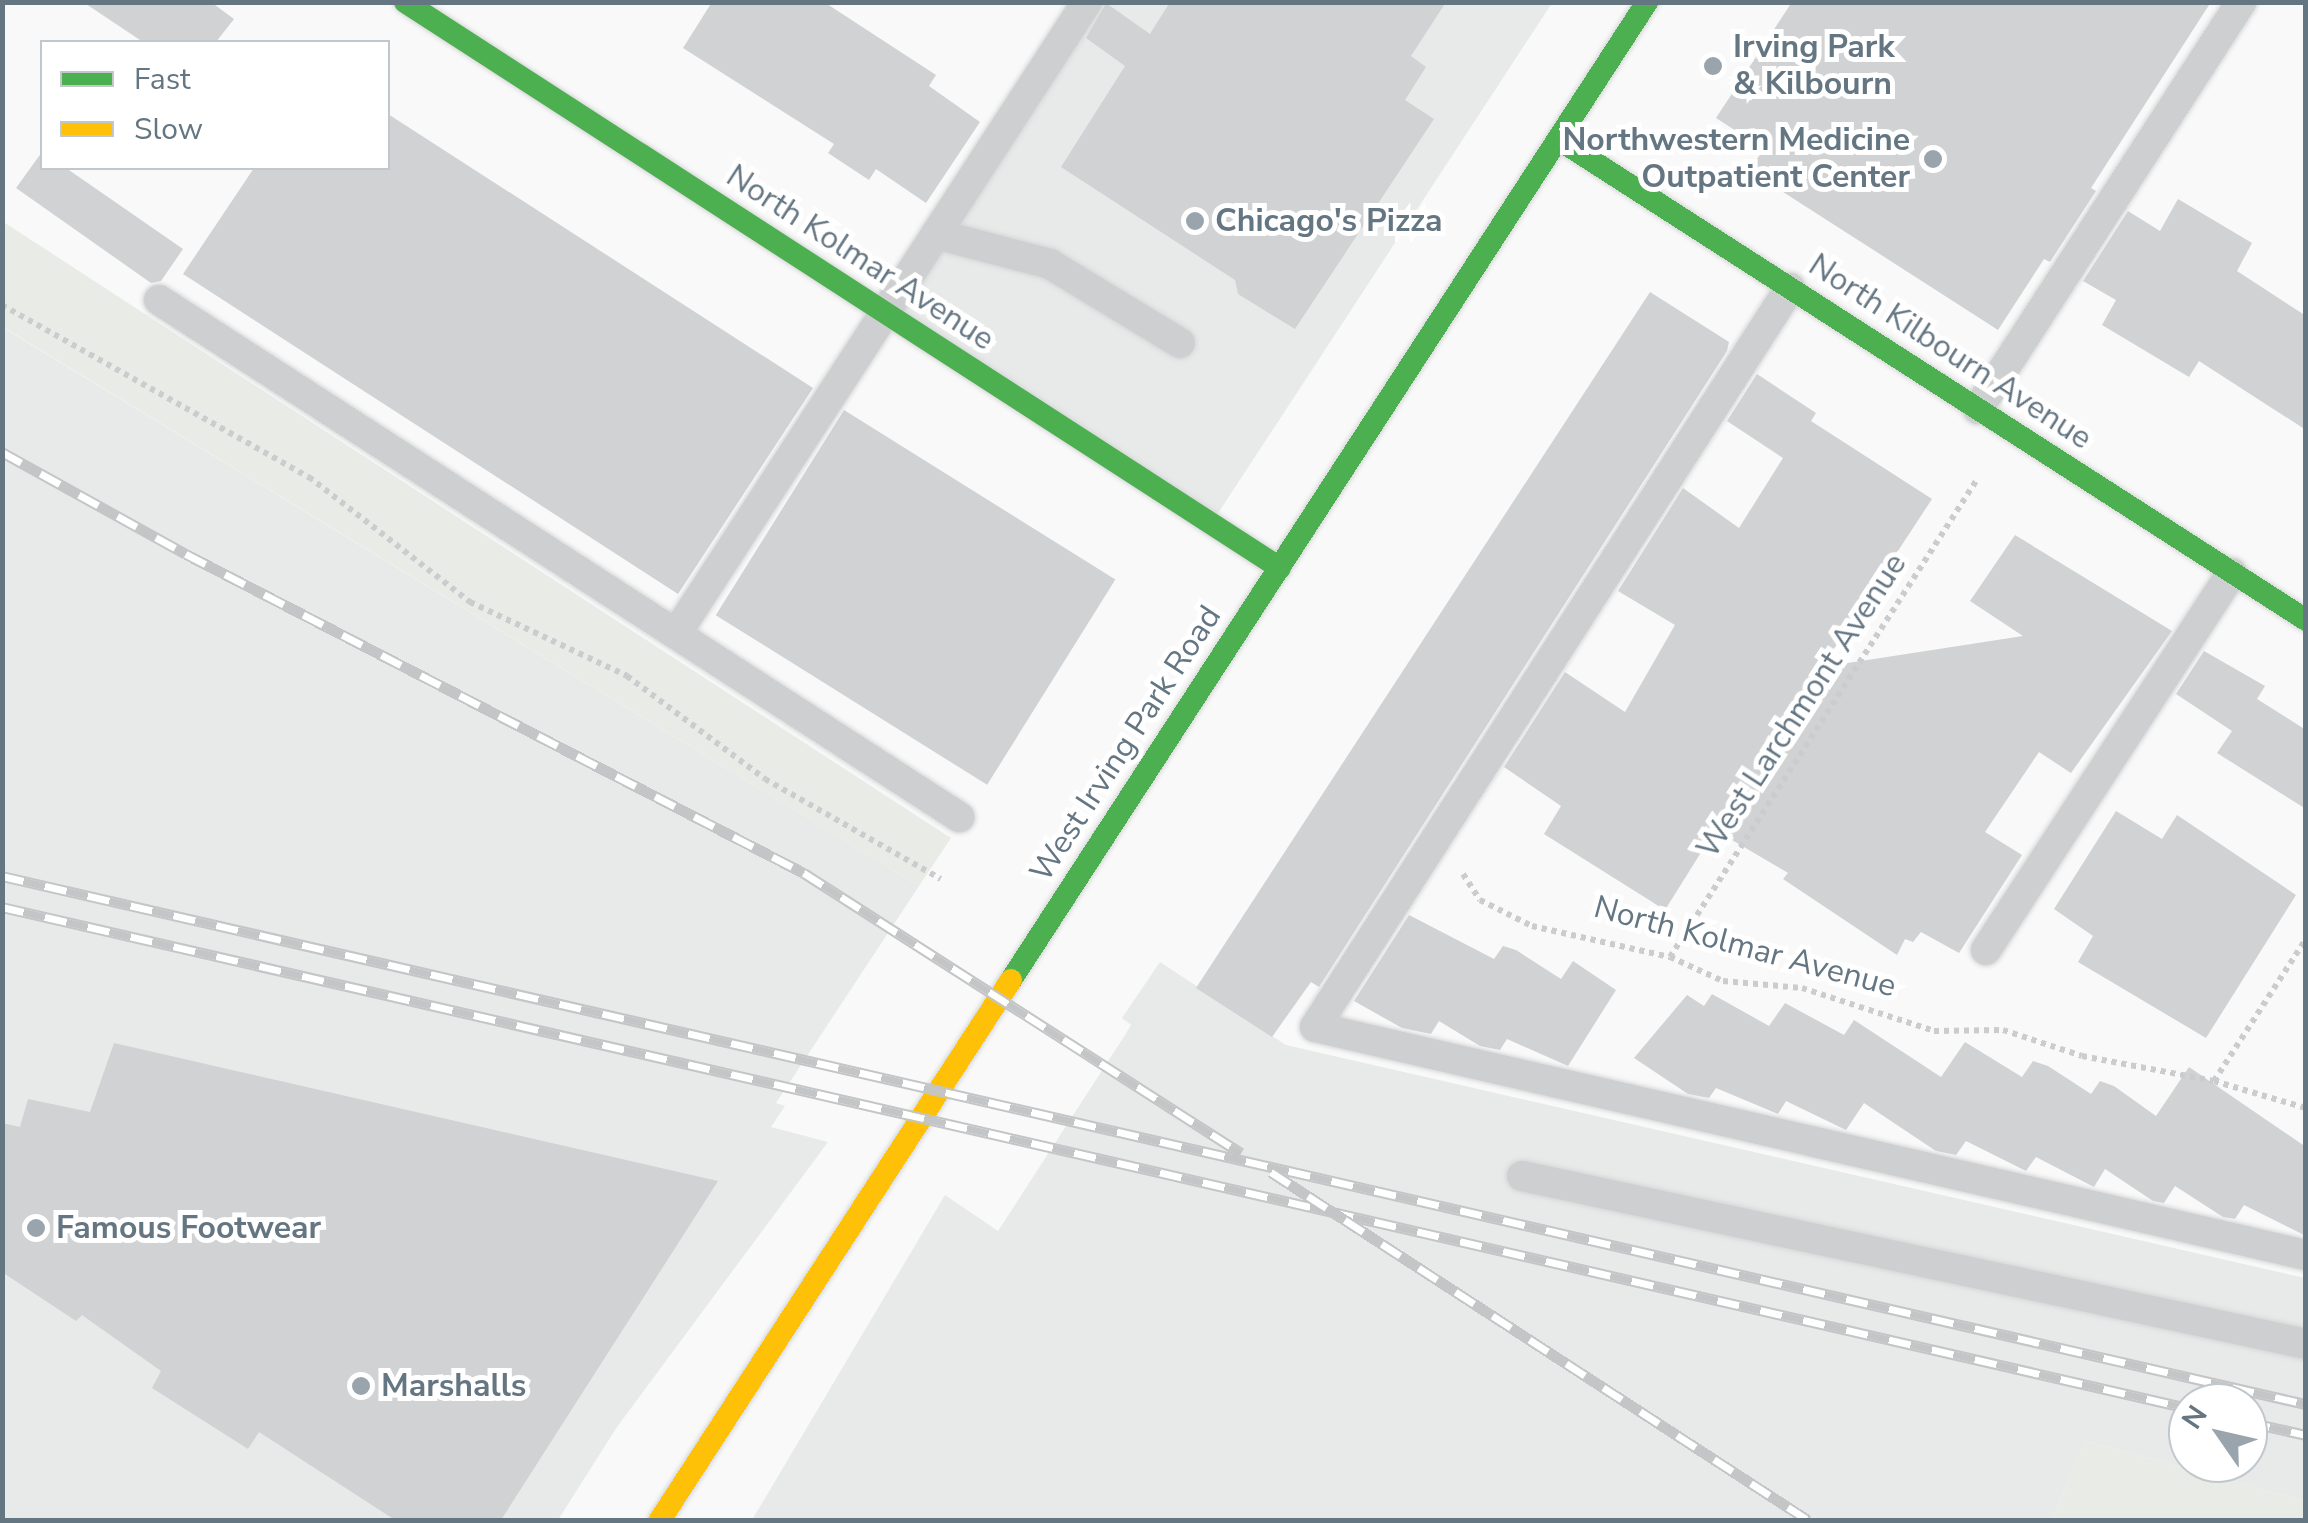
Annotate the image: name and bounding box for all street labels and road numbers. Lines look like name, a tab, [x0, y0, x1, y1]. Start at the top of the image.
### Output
street label: North Kolmar Avenue	[719, 157, 1001, 359]
street label: North Kilbourn Avenue	[1801, 246, 2099, 458]
street label: West Larchmont Avenue	[1689, 547, 1915, 865]
street label: West Irving Park Road	[1022, 599, 1230, 889]
street label: North Kolmar Avenue	[1590, 888, 1900, 1006]

